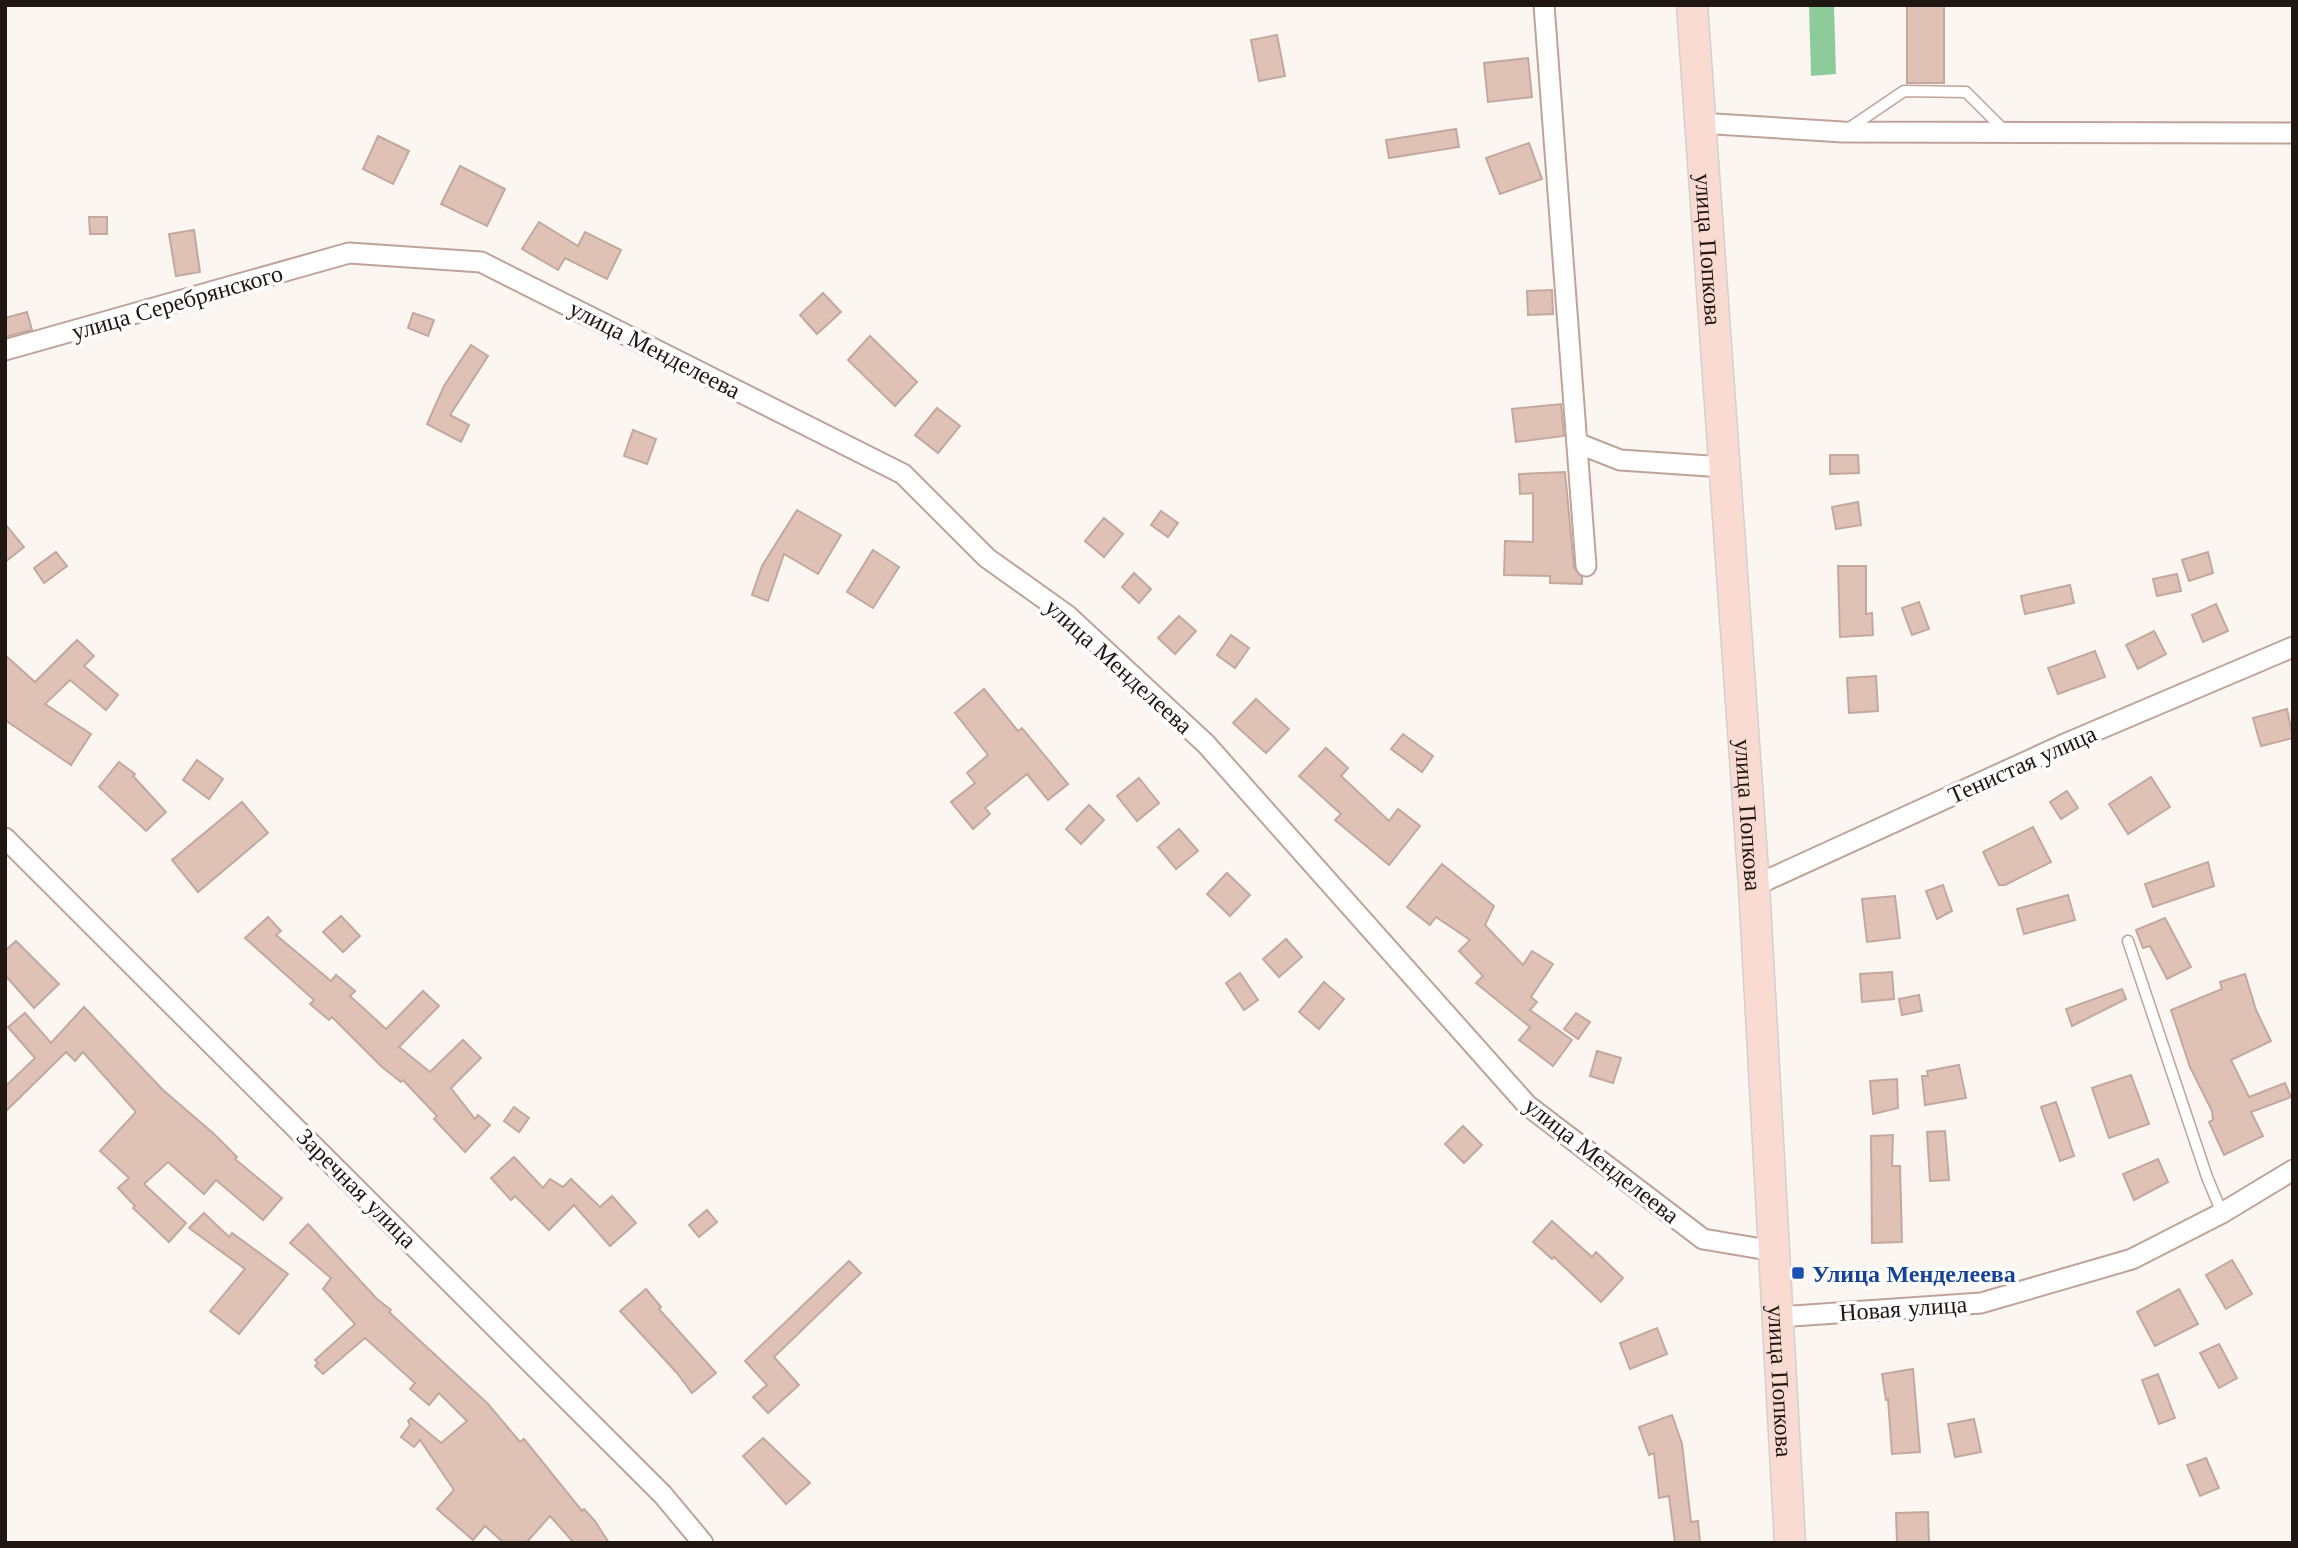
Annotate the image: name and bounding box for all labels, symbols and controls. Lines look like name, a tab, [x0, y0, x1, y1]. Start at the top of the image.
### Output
street label: улица Попкова	[1689, 172, 1729, 327]
street label: улица Серебрянского	[68, 258, 286, 346]
street label: улица Менделеева	[564, 293, 746, 405]
street label: улица Менделеева	[1039, 592, 1199, 740]
street label: Тенистая улица	[1943, 718, 2101, 810]
street label: улица Попкова	[1729, 738, 1769, 892]
street label: улица Менделеева	[1519, 1091, 1685, 1230]
street label: Заречная улица	[291, 1122, 423, 1254]
place label: Улица Менделеева	[1812, 1259, 2016, 1288]
marker: Улица Менделеева	[1790, 1265, 1806, 1281]
street label: Новая улица	[1838, 1289, 1968, 1327]
street label: улица Попкова	[1762, 1304, 1800, 1458]

